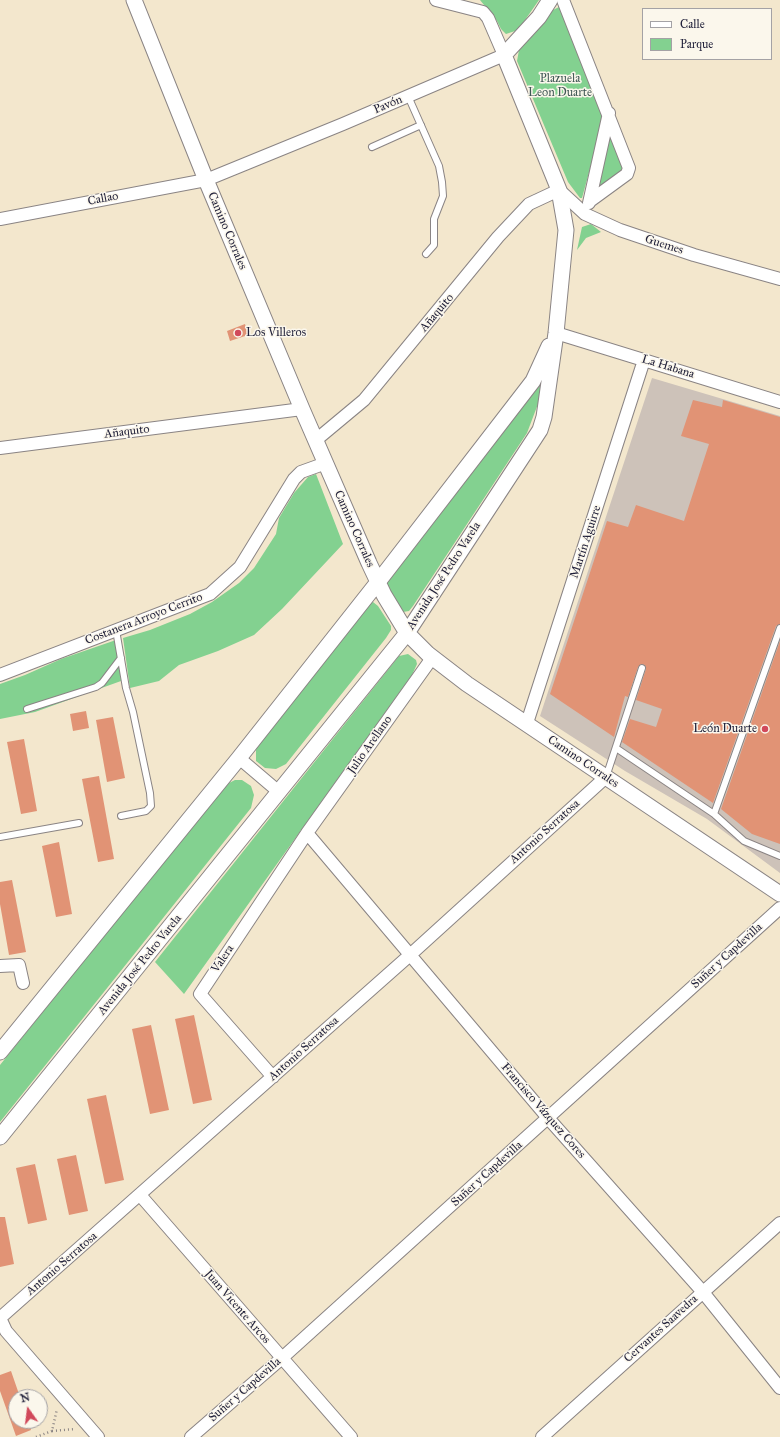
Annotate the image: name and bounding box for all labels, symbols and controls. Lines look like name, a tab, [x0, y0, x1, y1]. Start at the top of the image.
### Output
legend	[642, 8, 772, 60]
text: Calle	[680, 17, 705, 31]
text: Parque	[680, 37, 713, 51]
park label: Plazuela Leon Duarte	[528, 72, 592, 100]
street label: Pavón	[371, 93, 405, 117]
street label: Callao	[86, 189, 120, 209]
street label: Camino Corrales	[204, 190, 250, 272]
street label: Guemes	[643, 232, 685, 258]
street label: Añaquito	[417, 291, 457, 335]
place label: Los Villeros	[246, 326, 306, 340]
marker: Los Villeros	[233, 328, 243, 338]
street label: La Habana	[640, 352, 696, 382]
street label: Añaquito	[104, 422, 150, 442]
street label: Camino Corrales	[331, 488, 377, 570]
street label: Martín Aguirre	[567, 504, 605, 580]
street label: Avenida José Pedro Varela	[404, 520, 484, 632]
street label: Costanera Arroyo Cerrito	[83, 590, 205, 648]
street label: Julio Arellano	[345, 713, 395, 777]
place label: León Duarte	[693, 722, 757, 736]
marker: León Duarte	[760, 724, 770, 734]
street label: Camino Corrales	[545, 733, 621, 791]
street label: Antonio Serratosa	[507, 797, 583, 867]
street label: Avenida José Pedro Varela	[95, 912, 185, 1018]
street label: Suñer y Capdevilla	[688, 920, 766, 992]
street label: Valera	[209, 942, 237, 976]
street label: Antonio Serratosa	[266, 1014, 342, 1084]
street label: Francisco Vázquez Cores	[498, 1060, 588, 1162]
street label: Suñer y Capdevilla	[448, 1138, 526, 1210]
street label: Antonio Serratosa	[24, 1229, 100, 1299]
street label: Juan Vicente Arcos	[201, 1267, 273, 1347]
street label: Cervantes Saavedra	[621, 1292, 701, 1366]
street label: Suñer y Capdevilla	[206, 1355, 284, 1425]
north arrow	[8, 1389, 48, 1429]
text: N	[19, 1390, 31, 1405]

